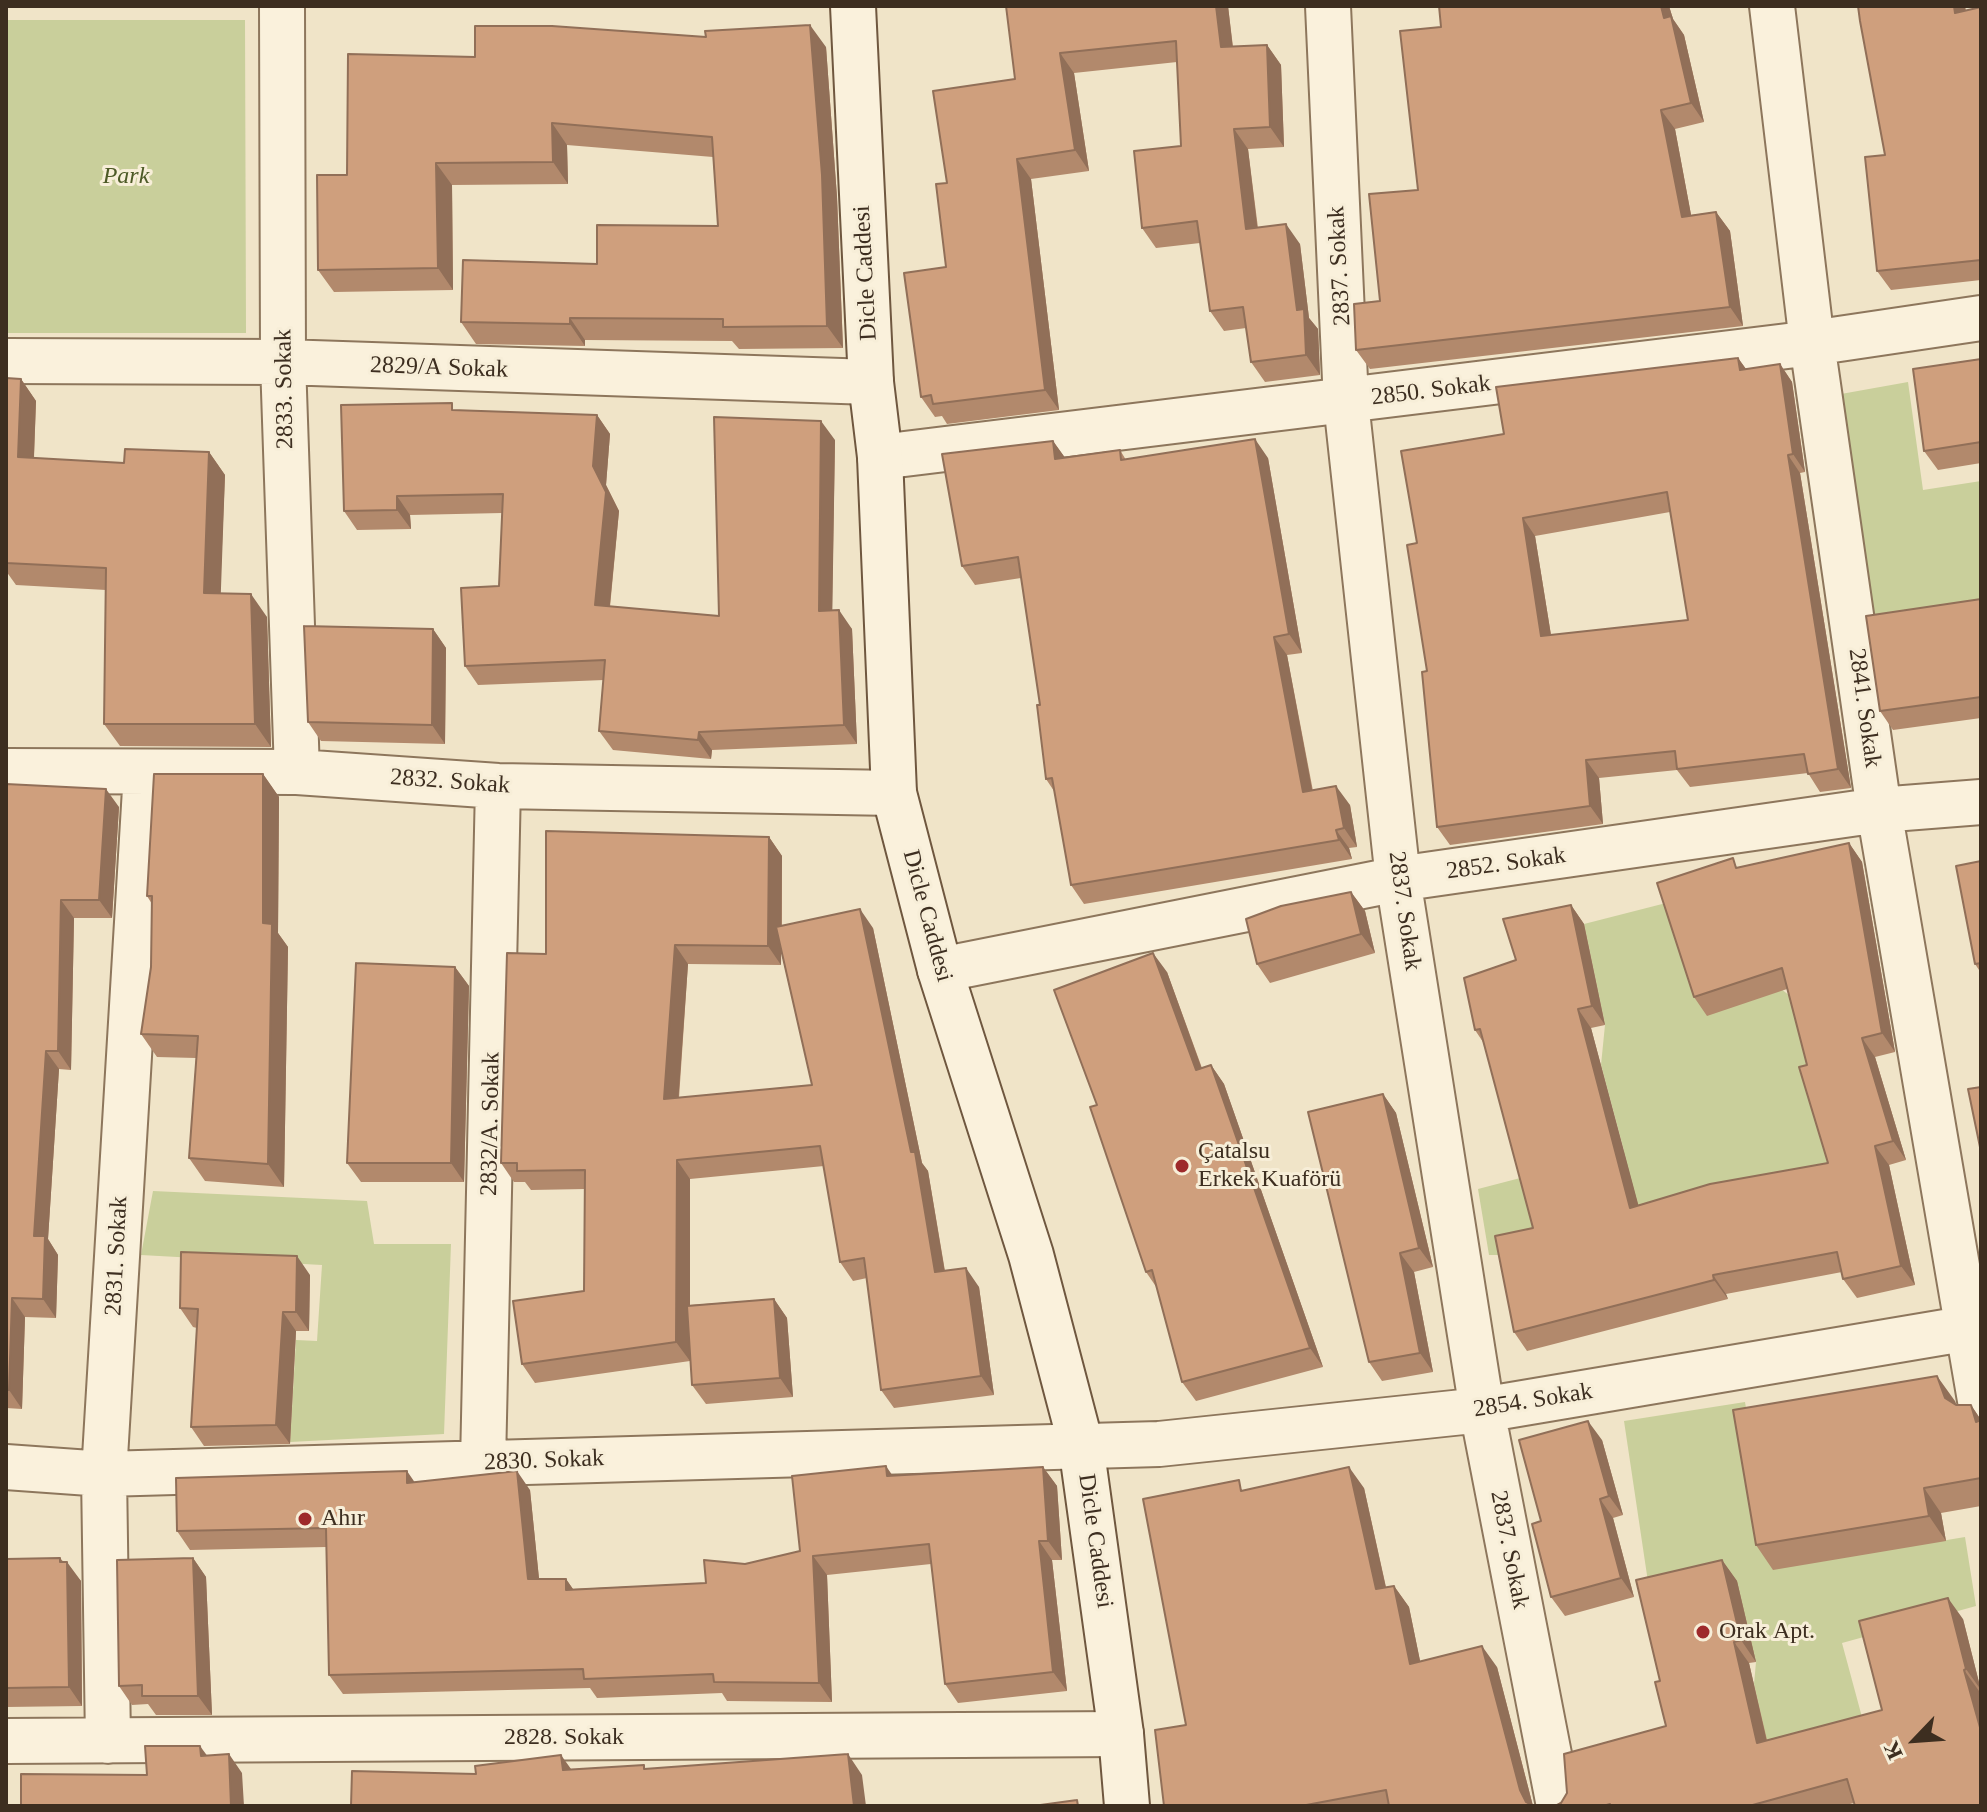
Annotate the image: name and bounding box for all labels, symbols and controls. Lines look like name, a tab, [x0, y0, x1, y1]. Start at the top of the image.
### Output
park label: Park	[103, 163, 149, 191]
street label: Dicle Caddesi	[848, 205, 884, 341]
street label: 2837. Sokak	[1322, 205, 1358, 327]
street label: 2833. Sokak	[270, 329, 300, 449]
street label: 2829/A Sokak	[370, 351, 508, 385]
street label: 2850. Sokak	[1370, 369, 1492, 413]
street label: 2841. Sokak	[1841, 647, 1887, 769]
street label: 2832. Sokak	[389, 763, 511, 801]
street label: 2852. Sokak	[1445, 841, 1567, 887]
street label: Dicle Caddesi	[896, 847, 958, 985]
street label: 2837. Sokak	[1381, 850, 1427, 972]
street label: 2832/A. Sokak	[475, 1052, 507, 1196]
place label: Çatalsu Erkek Kuaförü	[1198, 1138, 1341, 1194]
marker: Çatalsu Erkek Kuaförü	[1173, 1157, 1191, 1175]
street label: 2831. Sokak	[99, 1195, 135, 1317]
street label: 2854. Sokak	[1471, 1377, 1595, 1425]
street label: 2830. Sokak	[484, 1445, 604, 1477]
street label: Dicle Caddesi	[1071, 1472, 1119, 1610]
street label: 2837. Sokak	[1483, 1488, 1535, 1612]
place label: Ahır	[321, 1505, 365, 1533]
marker: Ahır	[296, 1510, 314, 1528]
place label: Orak Apt.	[1719, 1618, 1815, 1646]
marker: Orak Apt.	[1694, 1623, 1712, 1641]
north arrow	[1875, 1700, 1955, 1780]
street label: 2828. Sokak	[504, 1724, 624, 1752]
text: K	[1878, 1737, 1908, 1763]

